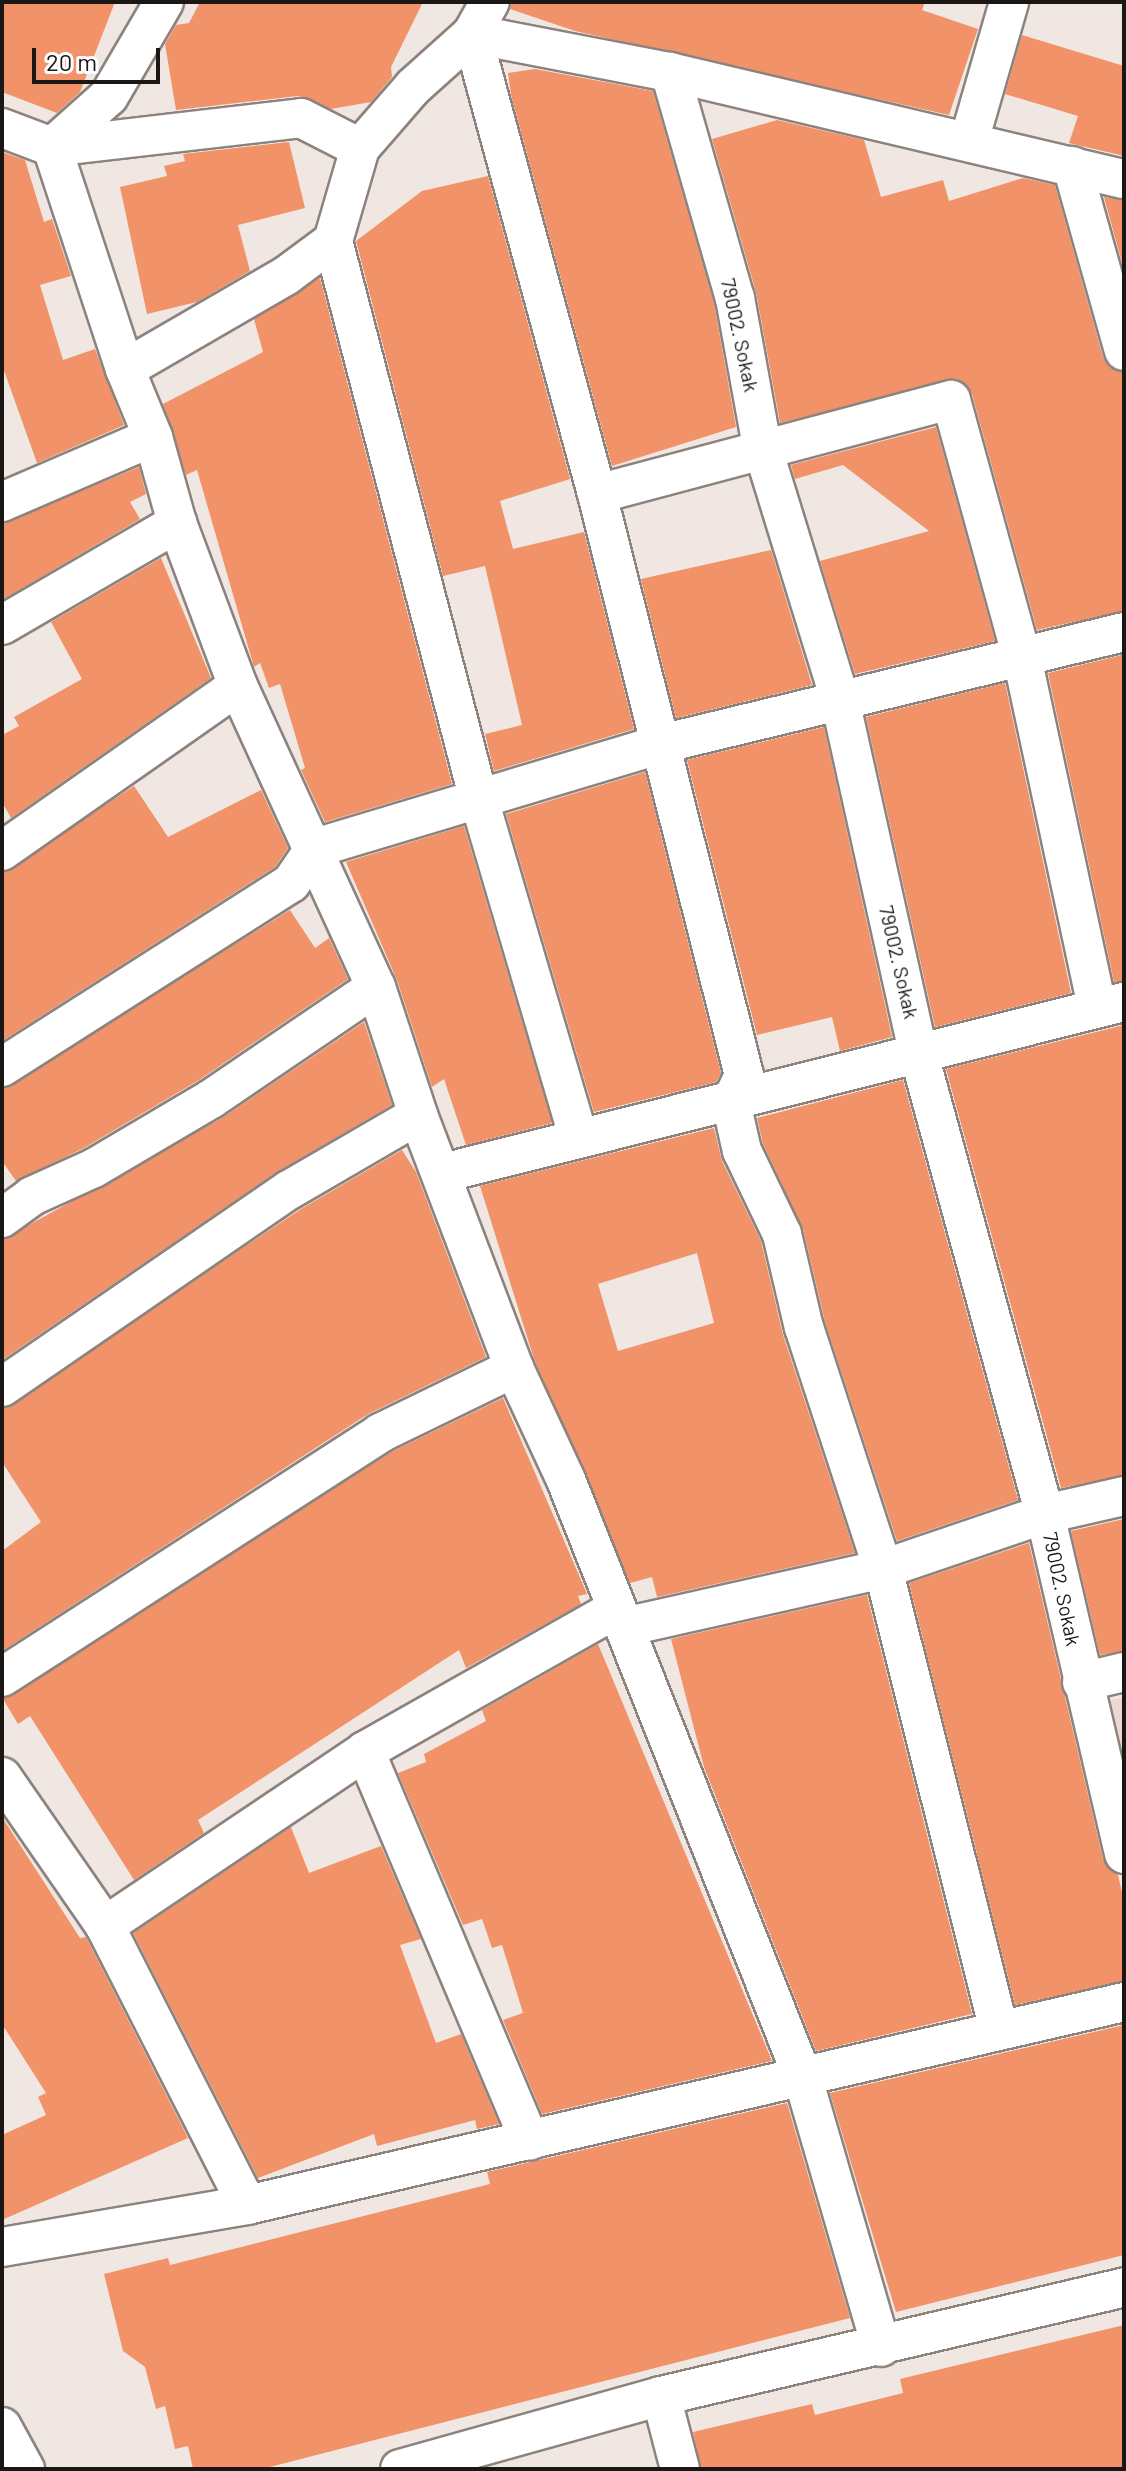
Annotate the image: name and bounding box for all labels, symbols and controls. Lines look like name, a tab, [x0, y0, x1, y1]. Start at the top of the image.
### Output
scale bar	[36, 32, 164, 82]
text: 20 m	[46, 47, 97, 76]
street label: 79002. Sokak	[716, 276, 764, 394]
street label: 79002. Sokak	[874, 903, 924, 1021]
street label: 79002. Sokak	[1038, 1530, 1086, 1648]

